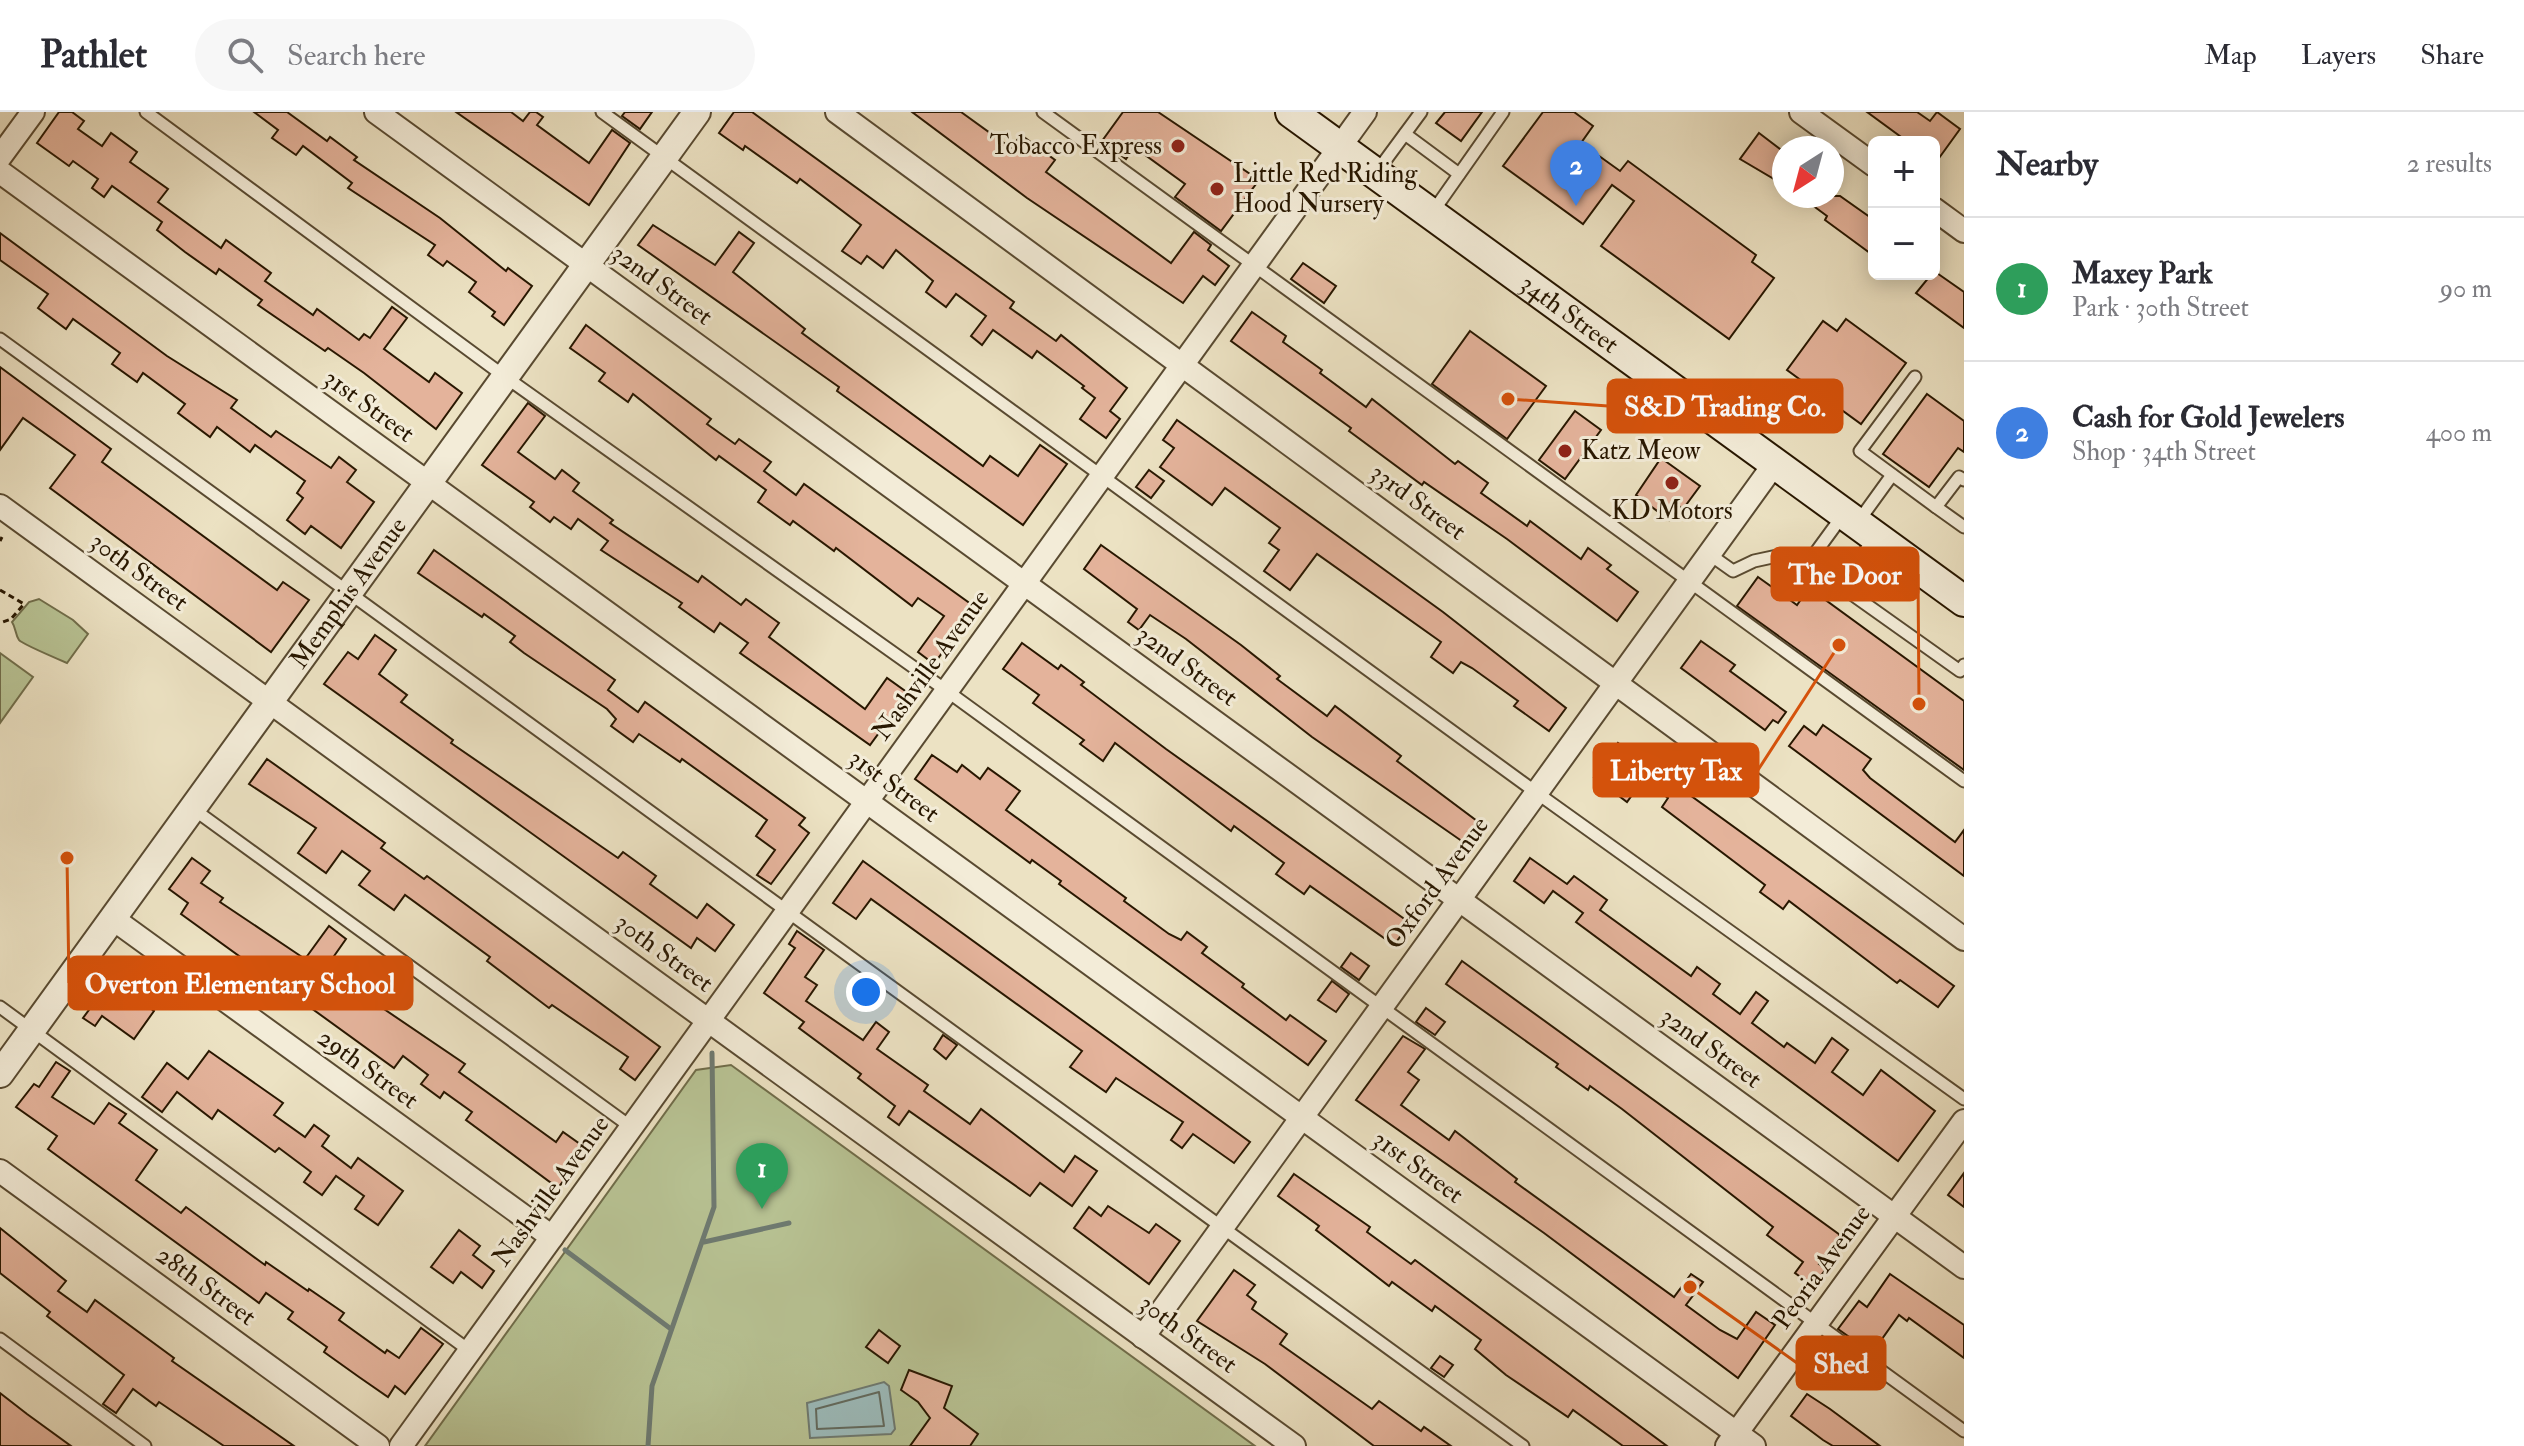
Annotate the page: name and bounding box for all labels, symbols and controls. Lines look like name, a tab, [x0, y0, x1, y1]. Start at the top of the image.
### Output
search box	[195, 19, 755, 91]
text: Pathlet	[40, 31, 147, 79]
icon: search	[223, 33, 267, 77]
text: Search here	[287, 37, 426, 74]
text: Map	[2204, 38, 2257, 73]
text: Layers	[2301, 38, 2376, 73]
text: Share	[2420, 38, 2484, 73]
place label: Tobacco Express	[990, 130, 1162, 163]
north arrow	[1772, 136, 1844, 208]
map controls	[1868, 136, 1940, 280]
button: +	[1868, 136, 1940, 208]
marker: Tobacco Express	[1169, 137, 1187, 155]
pin: 2	[1550, 140, 1602, 206]
text: Nearby	[1996, 143, 2098, 186]
text: 2 results	[2407, 148, 2492, 180]
place label: Little Red Riding Hood Nursery	[1233, 158, 1418, 220]
marker: Little Red Riding Hood Nursery	[1208, 180, 1226, 198]
button: −	[1868, 208, 1940, 280]
street label: 32nd Street	[605, 238, 719, 332]
text: Maxey Park	[2072, 255, 2213, 292]
street label: 34th Street	[1514, 268, 1625, 361]
text: 1	[2017, 273, 2027, 305]
text: 90 m	[2440, 273, 2492, 305]
text: Park · 30th Street	[2072, 292, 2249, 324]
street label: 31st Street	[317, 362, 421, 450]
callout: S&D Trading Co.	[1608, 380, 1842, 432]
text: S&D Trading Co.	[1624, 390, 1826, 425]
text: Cash for Gold Jewelers	[2072, 399, 2345, 436]
text: 2	[2015, 417, 2029, 449]
text: 400 m	[2426, 417, 2492, 449]
place label: Katz Meow	[1581, 435, 1701, 467]
text: Shop · 34th Street	[2072, 436, 2256, 468]
marker: Katz Meow	[1556, 442, 1574, 460]
street label: 33rd Street	[1364, 457, 1472, 547]
marker: KD Motors	[1663, 474, 1681, 492]
place label: KD Motors	[1611, 495, 1733, 527]
street label: Memphis Avenue	[283, 511, 414, 675]
street label: 30th Street	[84, 526, 194, 618]
callout: The Door	[1772, 548, 1918, 600]
text: The Door	[1787, 558, 1902, 593]
street label: Nashville Avenue	[866, 583, 996, 747]
street label: 32nd Street	[1130, 619, 1244, 713]
street label: 31st Street	[842, 742, 946, 830]
callout: Liberty Tax	[1594, 744, 1758, 796]
text: Liberty Tax	[1610, 754, 1743, 789]
street label: Oxford Avenue	[1378, 810, 1496, 956]
street label: 30th Street	[609, 907, 719, 999]
callout: Overton Elementary School	[69, 957, 412, 1009]
text: Overton Elementary School	[85, 967, 396, 1002]
your location	[846, 972, 886, 1012]
street label: 32nd Street	[1654, 1001, 1768, 1095]
street label: 29th Street	[311, 1022, 425, 1116]
street label: Nashville Avenue	[486, 1109, 616, 1273]
street label: 31st Street	[1366, 1123, 1470, 1211]
pin: 1	[736, 1143, 788, 1209]
street label: Peoria Avenue	[1766, 1198, 1878, 1335]
street label: 28th Street	[150, 1239, 262, 1333]
street label: 30th Street	[1133, 1288, 1243, 1380]
callout: Shed	[1797, 1337, 1885, 1389]
text: Shed	[1813, 1347, 1869, 1382]

